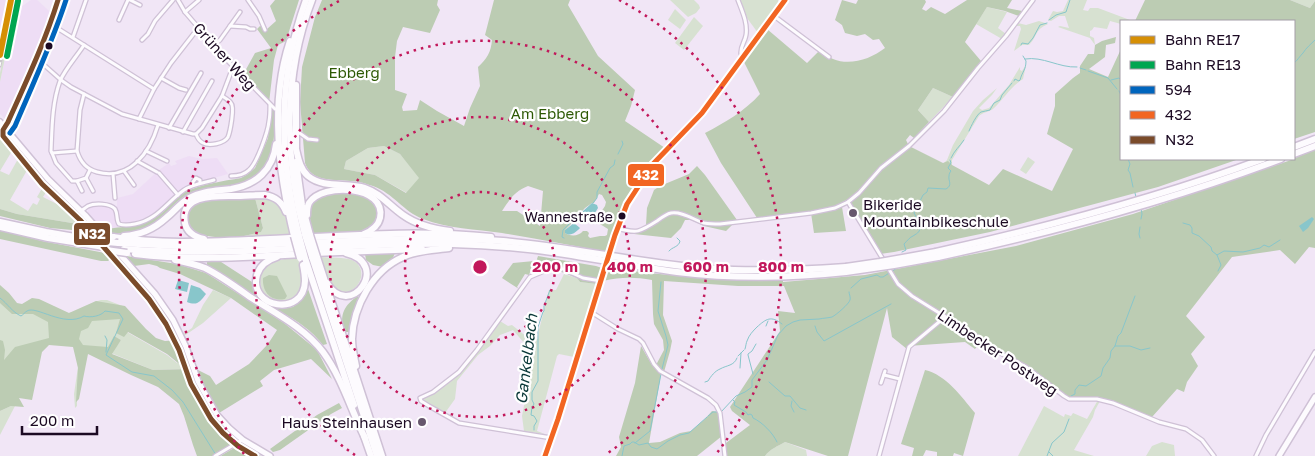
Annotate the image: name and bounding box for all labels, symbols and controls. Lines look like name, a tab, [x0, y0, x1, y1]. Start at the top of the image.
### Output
street label: Grüner Weg	[190, 18, 260, 94]
legend	[1120, 20, 1295, 160]
text: Bahn RE17	[1165, 30, 1240, 48]
unlabelled marker	[44, 41, 54, 51]
text: Bahn RE13	[1165, 55, 1241, 73]
park label: Ebberg	[328, 63, 380, 81]
text: 594	[1165, 80, 1192, 98]
park label: Am Ebberg	[511, 104, 589, 122]
text: 432	[1165, 105, 1192, 123]
text: N32	[1165, 130, 1194, 148]
line badge: 432	[627, 163, 665, 187]
text: 432	[633, 166, 659, 183]
place label: Bikeride Mountainbikeschule	[863, 195, 1009, 230]
marker: Bikeride Mountainbikeschule	[847, 207, 859, 219]
place label: Wannestraße	[524, 208, 613, 225]
marker: Wannestraße	[617, 211, 627, 221]
line badge: N32	[73, 222, 111, 246]
text: N32	[78, 225, 106, 242]
text: 200 m	[532, 257, 578, 275]
text: 400 m	[607, 257, 653, 275]
text: 600 m	[683, 257, 729, 275]
text: 800 m	[758, 257, 804, 275]
centre of rings	[471, 258, 489, 276]
street label: Limbecker Postweg	[934, 305, 1062, 399]
water label: Gankelbach	[511, 312, 542, 405]
scale bar	[22, 404, 98, 436]
text: 200 m	[30, 411, 74, 429]
place label: Haus Steinhausen	[281, 413, 412, 431]
marker: Haus Steinhausen	[416, 416, 428, 428]

